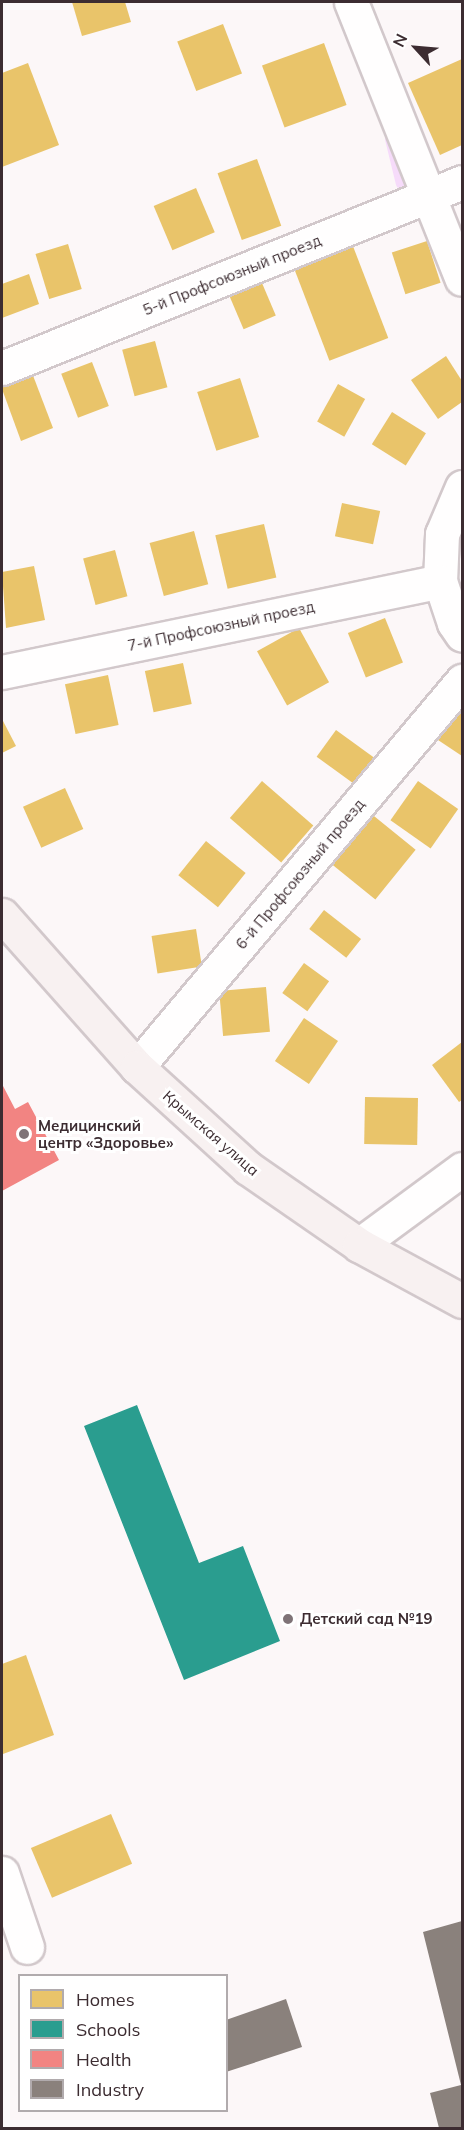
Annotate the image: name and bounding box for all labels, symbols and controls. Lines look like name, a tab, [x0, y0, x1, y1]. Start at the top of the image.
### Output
north arrow	[386, 18, 446, 78]
text: N	[388, 30, 411, 50]
street label: 5-й Профсоюзный проезд	[140, 231, 324, 319]
street label: 7-й Профсоюзный проезд	[126, 597, 316, 655]
street label: 6-й Профсоюзный проезд	[232, 795, 368, 953]
street label: Крымская улица	[159, 1087, 263, 1179]
place label: Медицинский центр «Здоровье»	[38, 1116, 174, 1151]
marker: Медицинский центр «Здоровье»	[15, 1125, 33, 1143]
place label: Детский сад №19	[300, 1610, 432, 1628]
marker: Детский сад №19	[281, 1612, 295, 1626]
legend	[18, 1974, 228, 2112]
text: Homes	[76, 1988, 135, 2011]
text: Schools	[76, 2018, 140, 2041]
text: Health	[76, 2048, 132, 2071]
text: Industry	[76, 2078, 144, 2101]

